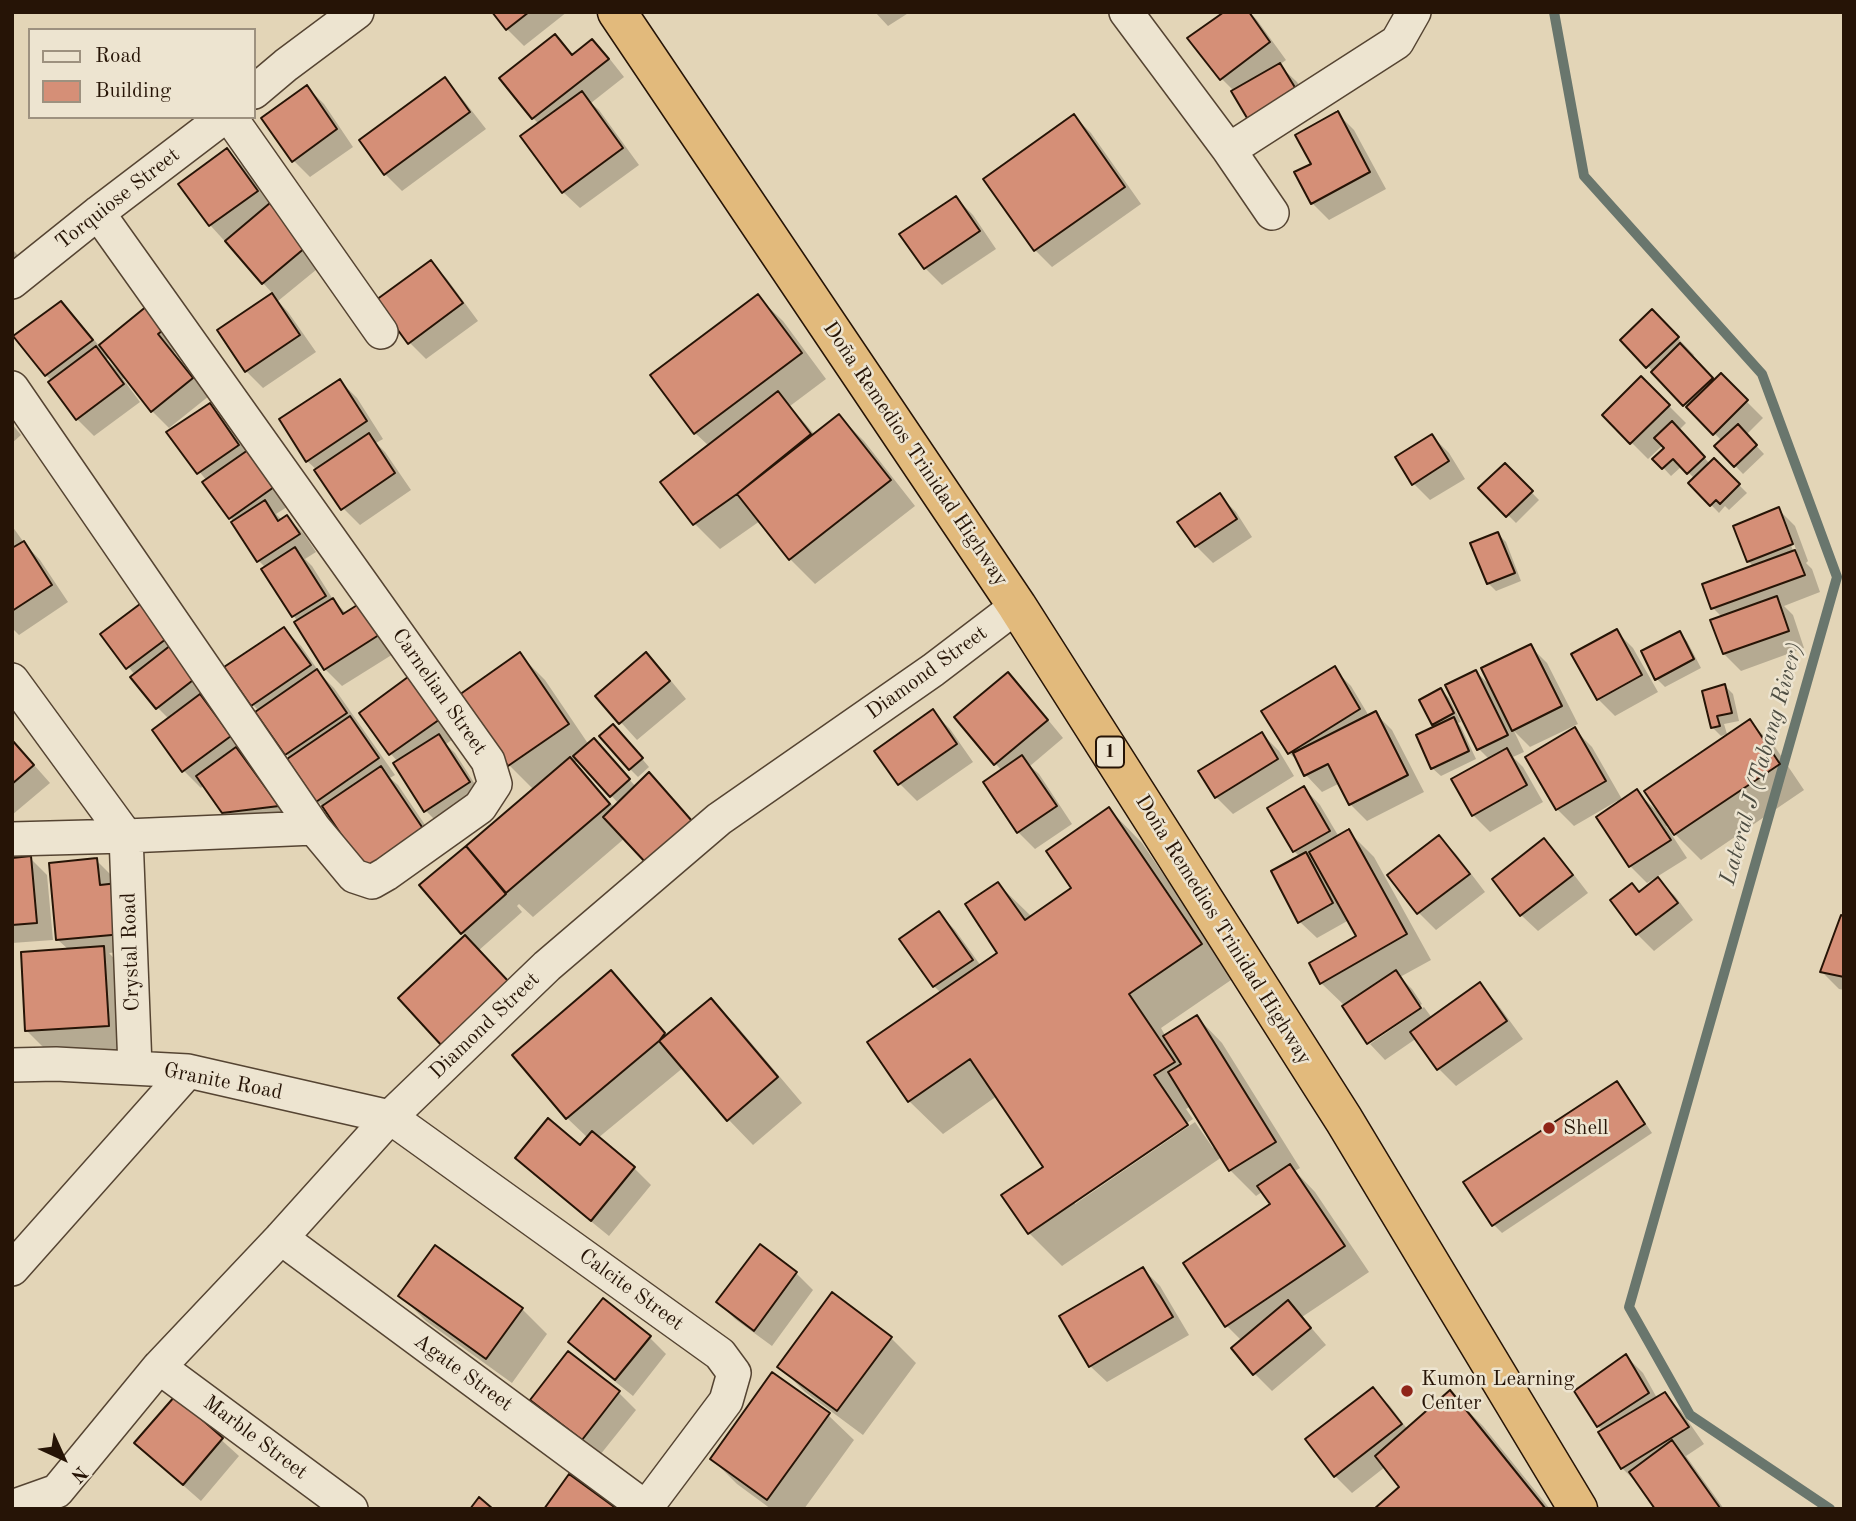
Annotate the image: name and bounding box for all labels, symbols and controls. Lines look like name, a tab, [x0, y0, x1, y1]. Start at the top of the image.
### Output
legend	[28, 28, 256, 119]
text: Road	[95, 46, 142, 67]
text: Building	[95, 81, 171, 102]
street label: Torquiose Street	[51, 143, 185, 255]
street label: Doña Remedios Trinidad Highway	[817, 317, 1013, 591]
street label: Diamond Street	[862, 621, 992, 725]
street label: Carnelian Street	[386, 624, 492, 760]
water label: Lateral J (Tabang River)	[1714, 640, 1810, 888]
road number: 1	[1096, 736, 1124, 768]
street label: Doña Remedios Trinidad Highway	[1129, 790, 1317, 1070]
street label: Crystal Road	[116, 892, 146, 1012]
street label: Diamond Street	[425, 967, 545, 1085]
street label: Granite Road	[161, 1058, 285, 1106]
place label: Shell	[1563, 1115, 1608, 1141]
marker: Shell	[1541, 1120, 1557, 1136]
street label: Calcite Street	[574, 1244, 688, 1336]
street label: Agate Street	[409, 1329, 517, 1417]
place label: Kumon Learning Center	[1421, 1366, 1575, 1416]
marker: Kumon Learning Center	[1399, 1383, 1415, 1399]
street label: Marble Street	[198, 1391, 312, 1485]
north arrow	[28, 1423, 98, 1493]
text: N	[66, 1461, 90, 1485]

